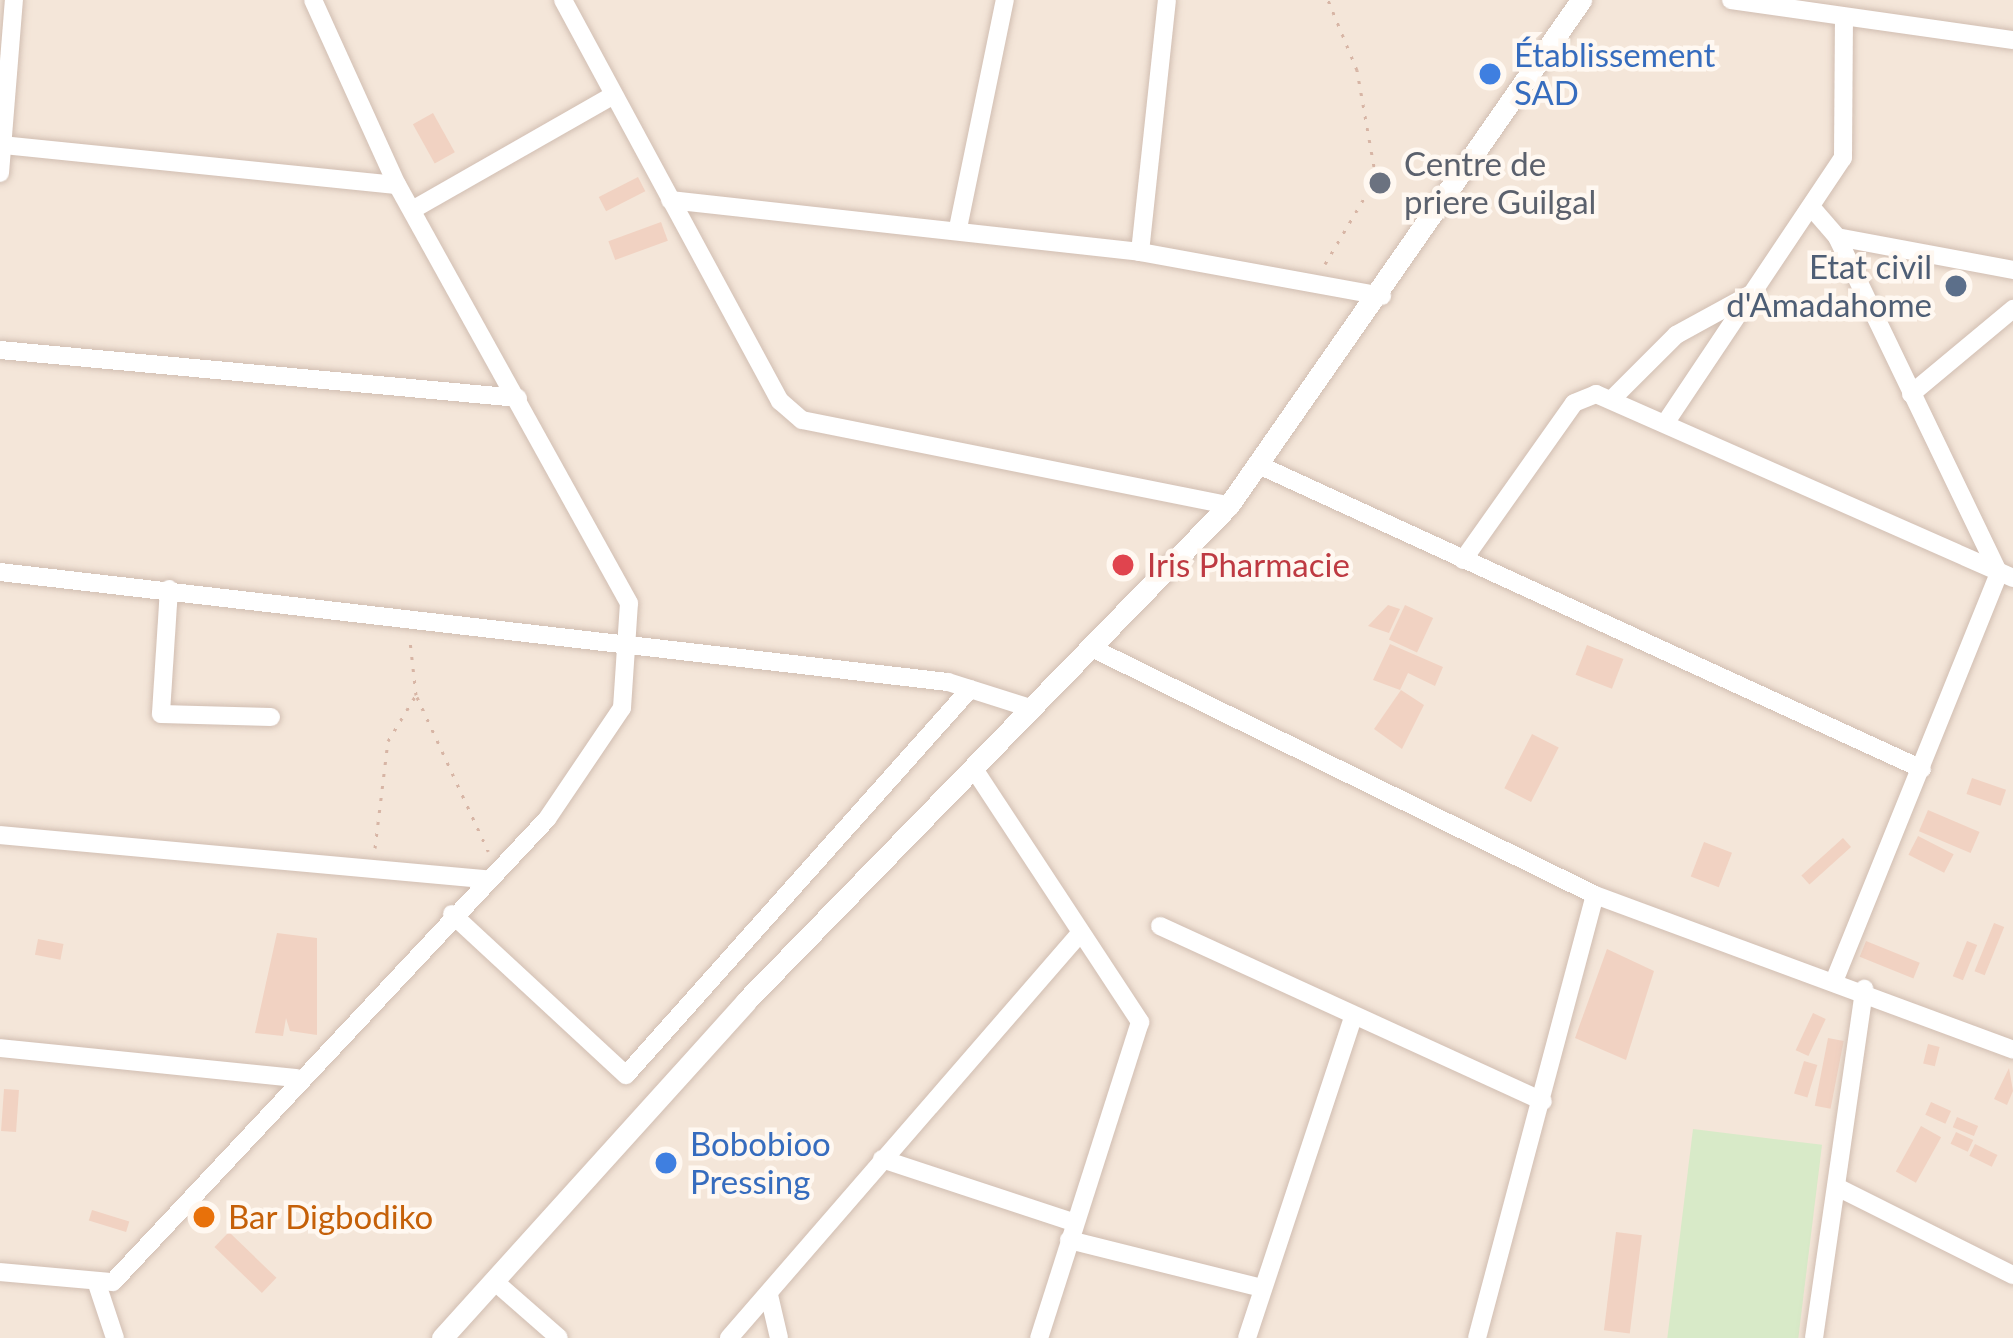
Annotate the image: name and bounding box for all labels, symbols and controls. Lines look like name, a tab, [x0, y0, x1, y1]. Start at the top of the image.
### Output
place label: Établissement SAD	[1514, 35, 1715, 113]
marker: Établissement SAD	[1477, 61, 1503, 87]
place label: Centre de priere Guilgal	[1404, 144, 1596, 222]
marker: Centre de priere Guilgal	[1367, 170, 1393, 196]
place label: Etat civil d'Amadahome	[1726, 247, 1932, 325]
marker: Etat civil d'Amadahome	[1943, 273, 1969, 299]
place label: Iris Pharmacie	[1147, 545, 1350, 585]
marker: Iris Pharmacie	[1110, 552, 1136, 578]
place label: Bobobioo Pressing	[690, 1124, 831, 1202]
marker: Bobobioo Pressing	[653, 1150, 679, 1176]
place label: Bar Digbodiko	[228, 1197, 434, 1237]
marker: Bar Digbodiko	[191, 1204, 217, 1230]

